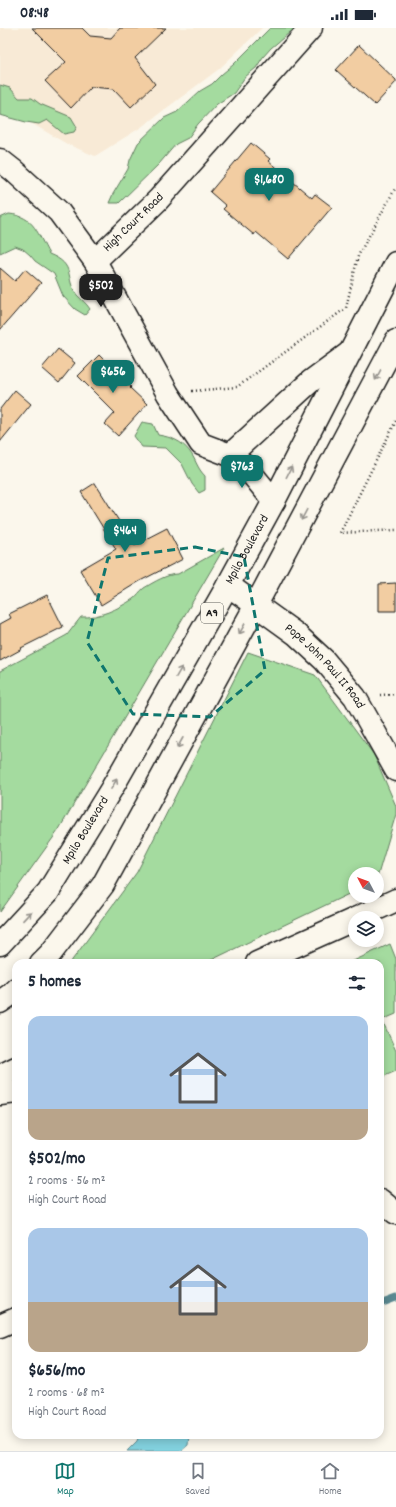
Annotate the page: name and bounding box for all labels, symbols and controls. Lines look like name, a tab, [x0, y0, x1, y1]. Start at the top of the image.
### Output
text: 08:48	[20, 3, 49, 25]
pin: $1,680	[236, 168, 302, 202]
text: $1,680	[254, 171, 284, 190]
street label: High Court Road	[99, 189, 169, 257]
pin: $502	[77, 274, 125, 308]
text: $502	[88, 277, 114, 296]
pin: $656	[89, 360, 137, 394]
text: $656	[100, 363, 126, 382]
one-way arrow	[373, 369, 381, 381]
pin: $763	[218, 455, 266, 489]
text: $763	[230, 458, 254, 477]
one-way arrow	[286, 466, 293, 478]
one-way arrow	[299, 508, 307, 520]
street label: Mpilo Boulevard	[221, 511, 274, 588]
pin: $464	[101, 519, 149, 553]
text: $464	[113, 522, 137, 541]
road number: A9	[201, 603, 223, 623]
street label: Pope John Paul II Road	[280, 619, 369, 712]
one-way arrow	[238, 623, 246, 635]
one-way arrow	[175, 666, 183, 678]
one-way arrow	[176, 737, 184, 749]
one-way arrow	[111, 778, 119, 790]
street label: Mpilo Boulevard	[58, 793, 114, 868]
north arrow	[348, 867, 384, 903]
map controls	[348, 867, 384, 947]
one-way arrow	[22, 911, 31, 921]
button: layers	[348, 911, 384, 947]
text: 5 homes	[28, 971, 81, 995]
icon: filters	[346, 972, 368, 994]
icon: home	[162, 1042, 234, 1114]
text: $502/mo	[28, 1148, 85, 1172]
text: 2 rooms · 56 m²	[28, 1172, 105, 1191]
text: High Court Road	[28, 1191, 106, 1210]
icon: home	[162, 1254, 234, 1326]
text: $656/mo	[28, 1360, 85, 1384]
text: 2 rooms · 68 m²	[28, 1384, 105, 1403]
text: High Court Road	[28, 1403, 106, 1422]
tab: Map	[54, 1460, 76, 1500]
tab: Saved	[185, 1460, 210, 1500]
tab: Home	[319, 1460, 342, 1500]

